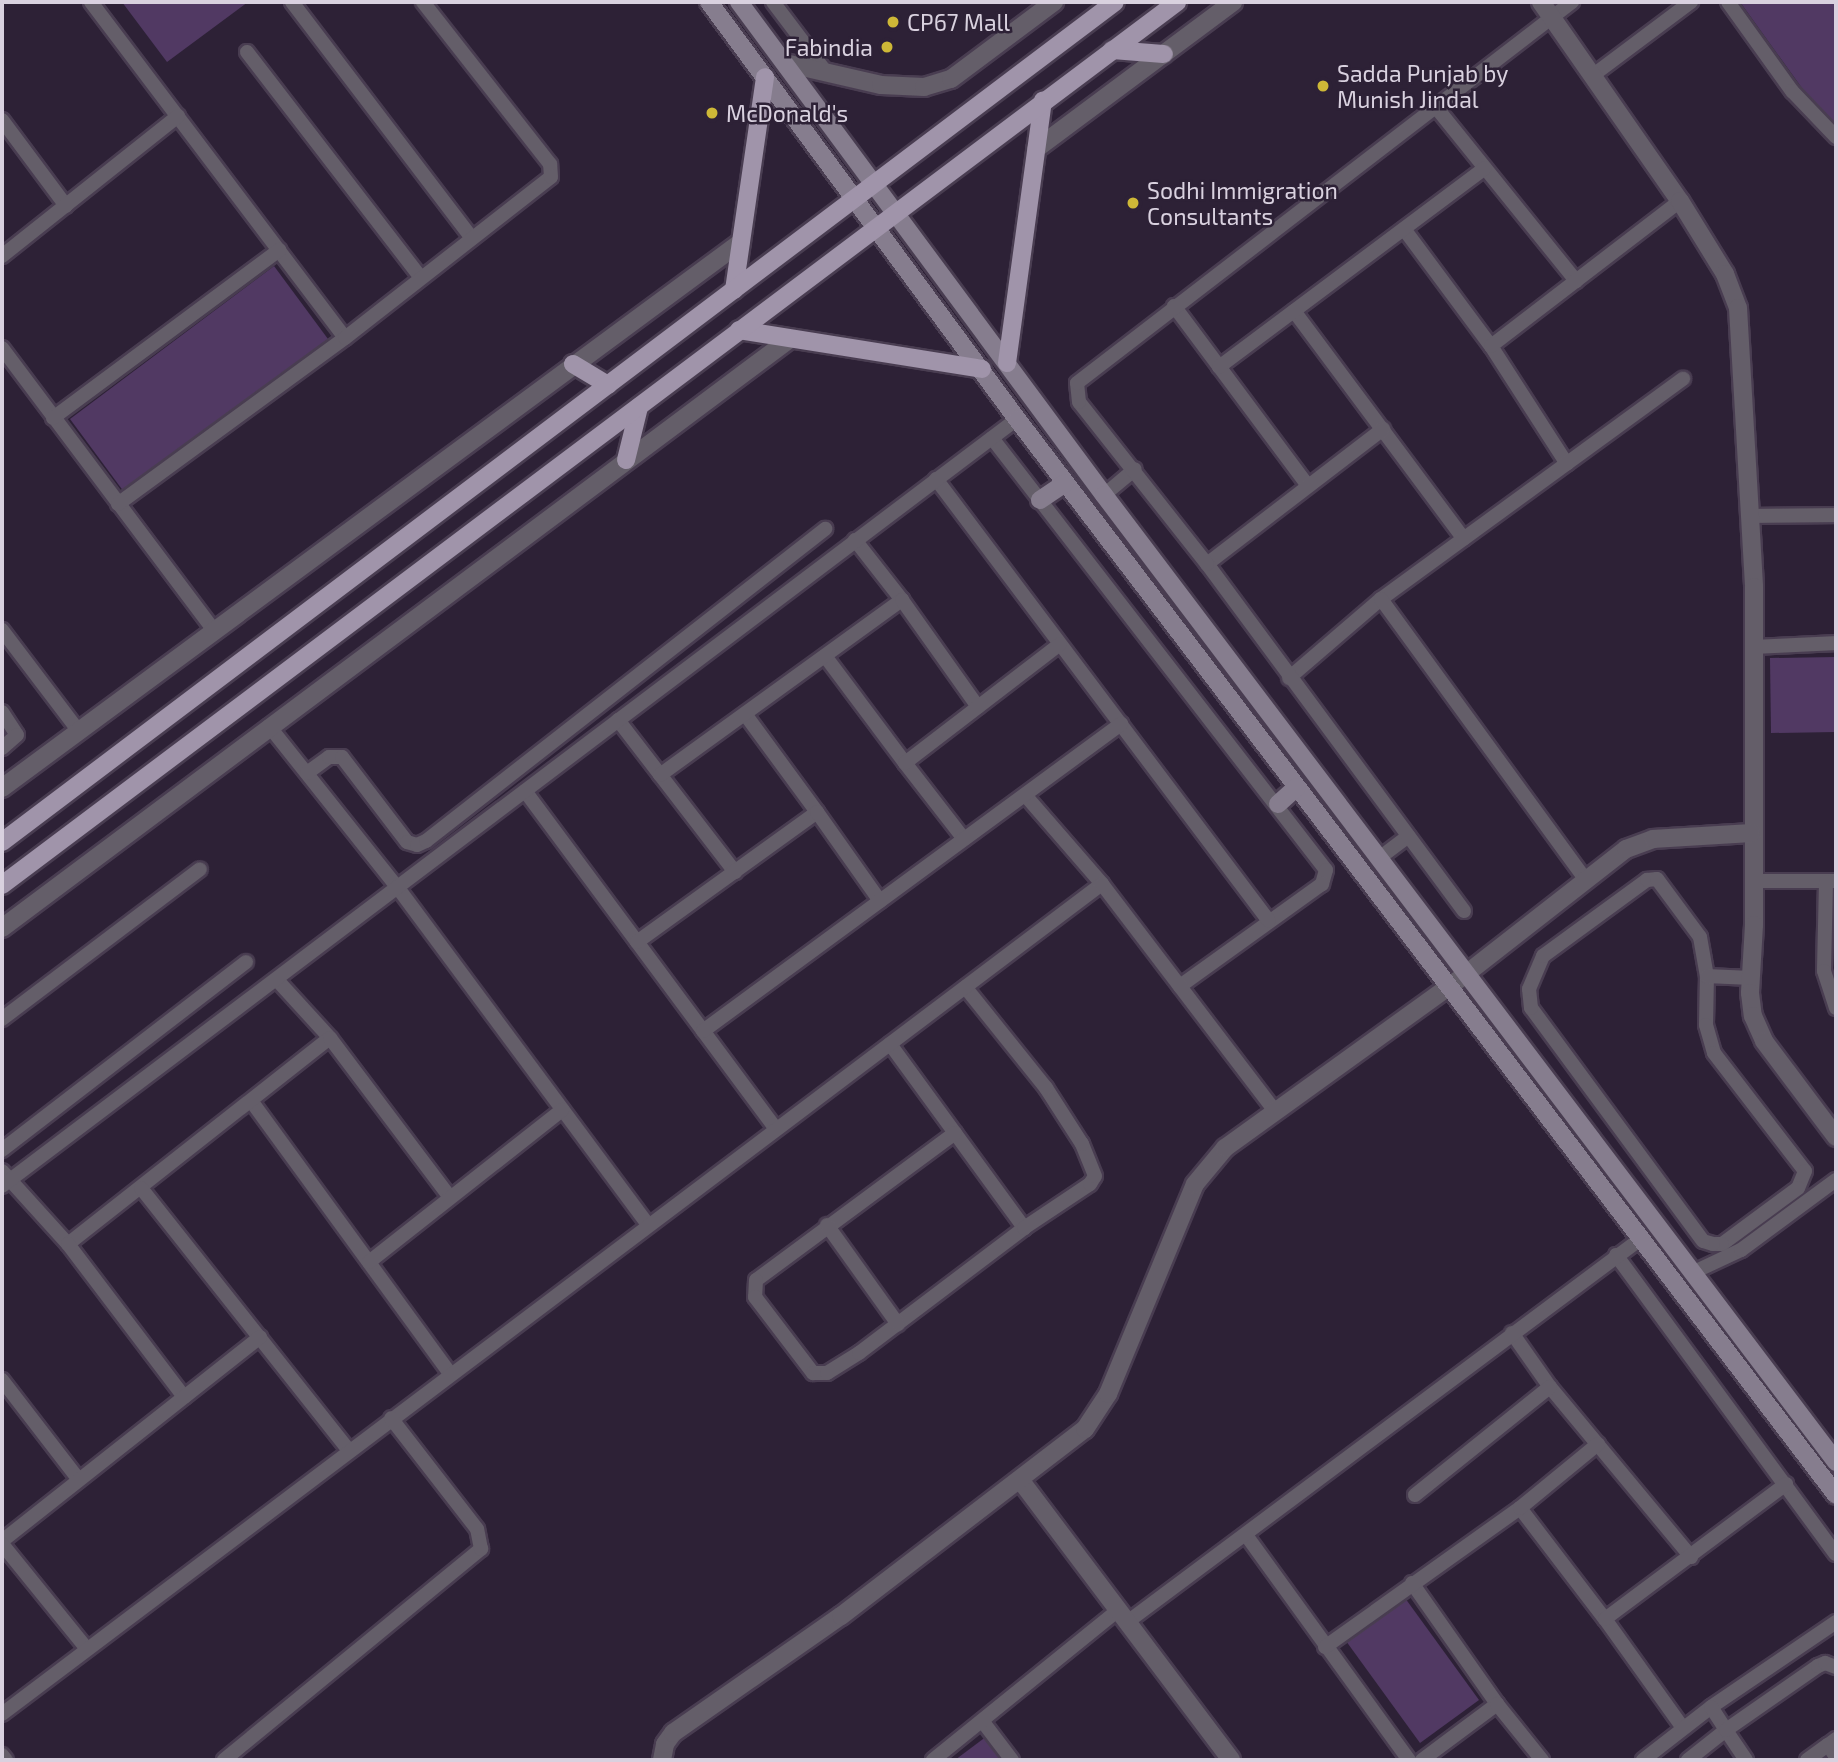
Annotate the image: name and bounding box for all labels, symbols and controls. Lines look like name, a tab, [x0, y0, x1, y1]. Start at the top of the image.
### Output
place label: CP67 Mall	[907, 8, 1010, 36]
marker: CP67 Mall	[885, 14, 901, 30]
place label: Fabindia	[785, 33, 873, 61]
marker: Fabindia	[879, 39, 895, 55]
place label: Sadda Punjab by Munish Jindal	[1337, 59, 1508, 113]
marker: Sadda Punjab by Munish Jindal	[1315, 78, 1331, 94]
place label: McDonald's	[726, 99, 848, 127]
marker: McDonald's	[704, 105, 720, 121]
place label: Sodhi Immigration Consultants	[1147, 176, 1338, 230]
marker: Sodhi Immigration Consultants	[1125, 195, 1141, 211]

